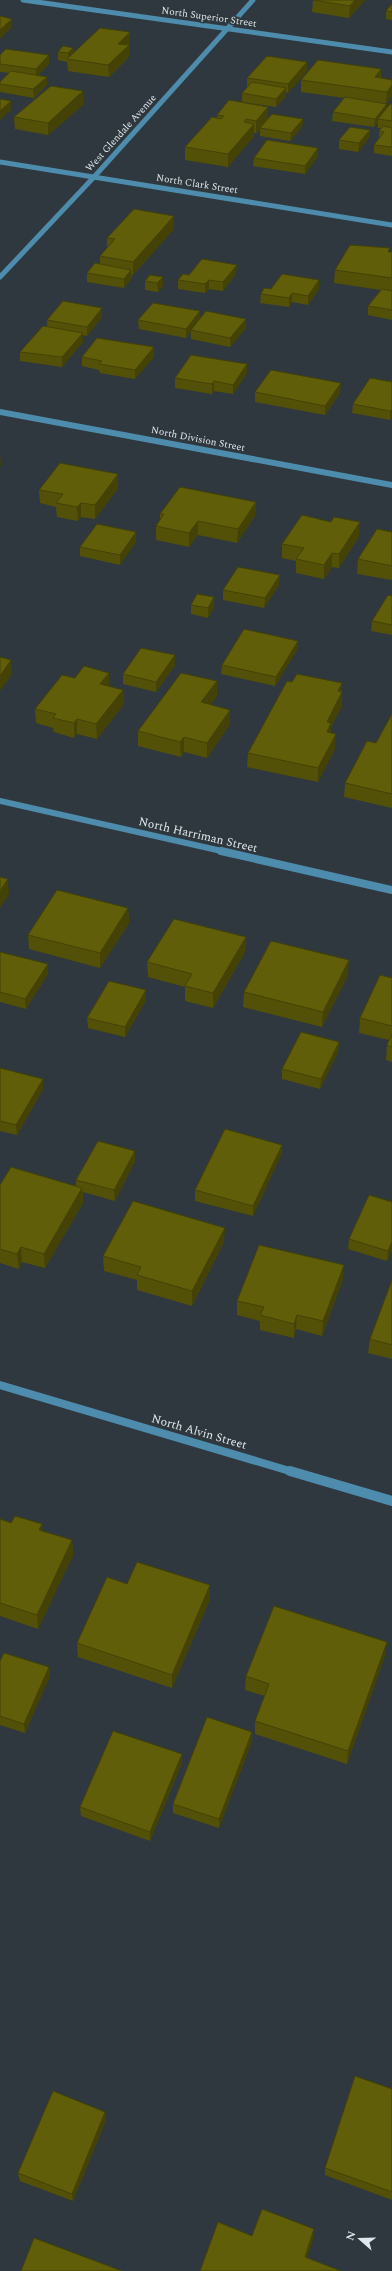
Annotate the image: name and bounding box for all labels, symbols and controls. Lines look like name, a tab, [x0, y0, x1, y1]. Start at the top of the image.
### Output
street label: North Superior Street	[160, 2, 258, 32]
street label: West Glendale Avenue	[82, 90, 160, 175]
street label: North Clark Street	[155, 170, 239, 198]
street label: North Division Street	[150, 422, 247, 456]
street label: North Harriman Street	[137, 812, 259, 858]
street label: North Alvin Street	[149, 1409, 249, 1455]
north arrow	[340, 2219, 380, 2259]
text: N	[342, 2229, 361, 2243]

